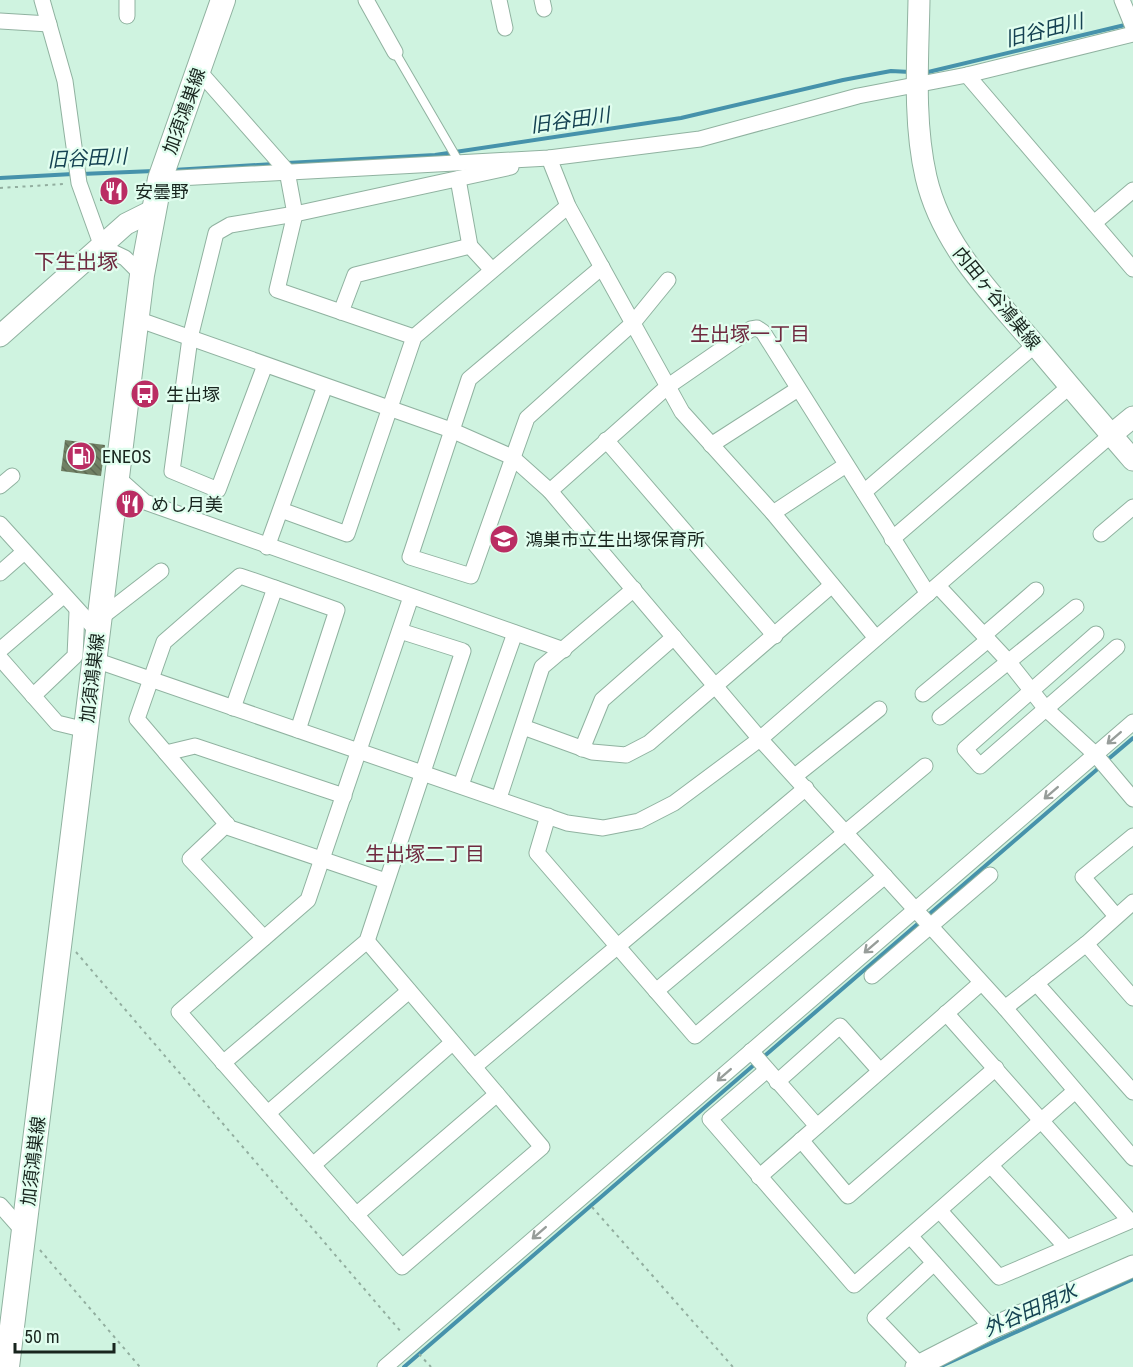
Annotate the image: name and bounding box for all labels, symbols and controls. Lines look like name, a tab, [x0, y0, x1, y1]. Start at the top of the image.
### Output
water label: 旧谷田川	[1002, 8, 1088, 51]
street label: 加須鴻巣線	[159, 65, 209, 157]
water label: 旧谷田川	[529, 102, 613, 137]
water label: 旧谷田川	[46, 144, 130, 172]
restaurant icon: 安曇野	[98, 175, 130, 207]
place label: 安曇野	[135, 181, 189, 202]
street label: 内田ヶ谷鴻巣線	[949, 242, 1045, 354]
district label: 下生出塚	[34, 250, 118, 274]
district label: 生出塚一丁目	[690, 322, 810, 346]
bus stop icon: 生出塚	[129, 378, 161, 410]
place label: 生出塚	[166, 384, 220, 405]
fuel station icon: ENEOS	[65, 440, 97, 472]
place label: ENEOS	[102, 446, 151, 467]
restaurant icon: めし月美	[114, 488, 146, 520]
place label: めし月美	[151, 494, 223, 515]
school or university icon: 鴻巣市立生出塚保育所	[488, 523, 520, 555]
place label: 鴻巣市立生出塚保育所	[525, 529, 705, 550]
street label: 加須鴻巣線	[76, 632, 108, 724]
one-way arrow	[1107, 731, 1122, 745]
one-way arrow	[1043, 786, 1059, 799]
district label: 生出塚二丁目	[365, 842, 485, 866]
one-way arrow	[864, 940, 879, 954]
one-way arrow	[717, 1068, 732, 1082]
street label: 加須鴻巣線	[17, 1115, 49, 1207]
one-way arrow	[531, 1227, 547, 1240]
water label: 外谷田用水	[979, 1278, 1082, 1341]
scale bar	[15, 1316, 114, 1354]
text: 50 m	[24, 1326, 59, 1347]

